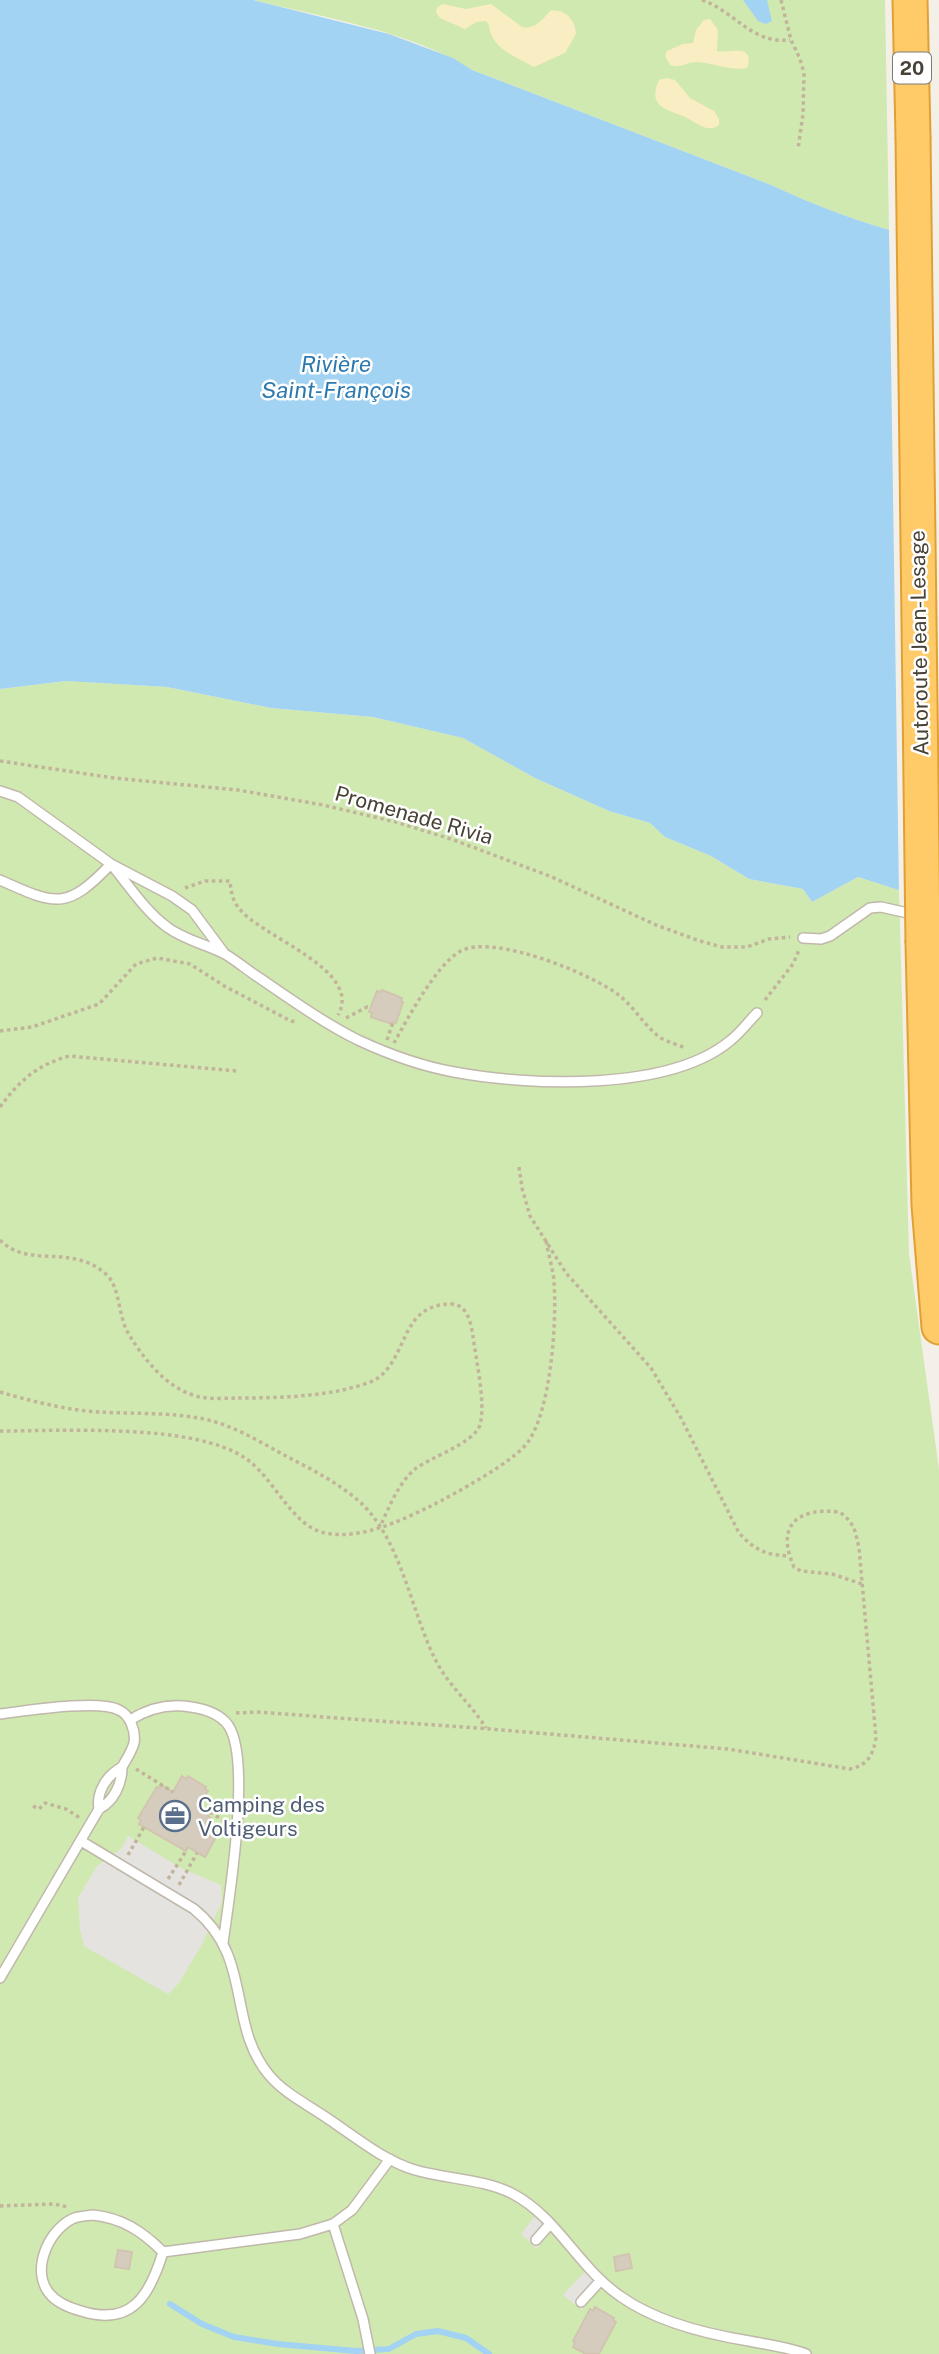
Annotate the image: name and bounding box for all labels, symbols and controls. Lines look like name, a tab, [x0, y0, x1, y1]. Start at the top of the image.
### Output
road number: 20	[893, 52, 931, 83]
water label: Rivière Saint-François	[261, 350, 411, 403]
street label: Autoroute Jean-Lesage	[905, 530, 933, 756]
street label: Promenade Rivia	[332, 781, 496, 849]
place label: Camping des Voltigeurs	[198, 1792, 325, 1841]
office icon: Camping des Voltigeurs	[158, 1799, 192, 1833]

